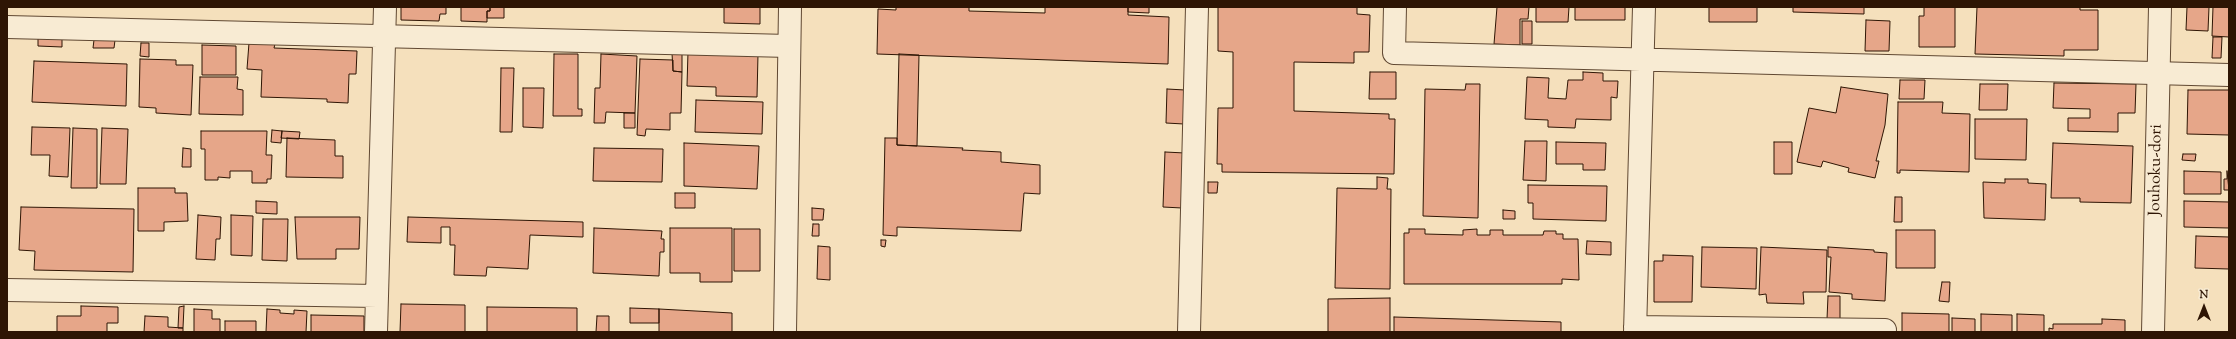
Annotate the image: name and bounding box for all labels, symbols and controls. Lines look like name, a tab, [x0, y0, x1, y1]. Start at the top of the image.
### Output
street label: Jouhoku-dori	[2147, 124, 2167, 216]
north arrow	[2184, 287, 2224, 327]
text: N	[2200, 287, 2208, 303]

